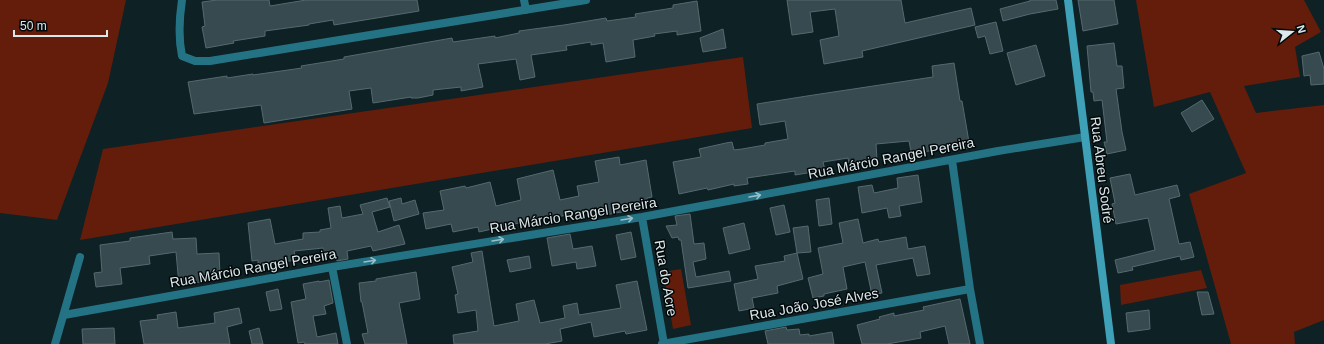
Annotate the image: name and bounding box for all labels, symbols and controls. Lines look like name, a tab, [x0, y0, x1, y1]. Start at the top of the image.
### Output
scale bar	[14, 12, 107, 38]
north arrow	[1272, 12, 1312, 52]
text: 50 m	[20, 19, 47, 33]
text: N	[1295, 24, 1308, 35]
street label: Rua Abreu Sodré	[1088, 116, 1117, 224]
street label: Rua Márcio Rangel Pereira	[807, 134, 976, 182]
one-way arrow	[748, 192, 761, 200]
street label: Rua Márcio Rangel Pereira	[488, 194, 658, 236]
one-way arrow	[620, 215, 633, 223]
one-way arrow	[492, 236, 505, 244]
street label: Rua do Acre	[651, 239, 681, 318]
street label: Rua Márcio Rangel Pereira	[168, 245, 338, 291]
one-way arrow	[363, 257, 376, 265]
street label: Rua João José Alves	[748, 285, 880, 323]

